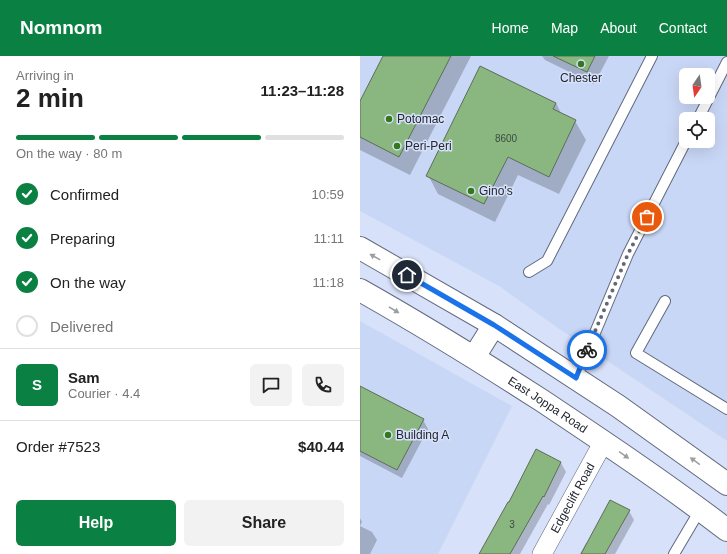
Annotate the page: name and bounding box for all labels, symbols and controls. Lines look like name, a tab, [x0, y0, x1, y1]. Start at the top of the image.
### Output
text: Nomnom	[20, 17, 102, 38]
text: Home	[492, 20, 529, 36]
text: Map	[551, 20, 578, 36]
text: About	[600, 20, 637, 36]
text: Contact	[659, 20, 707, 36]
marker: Chester	[576, 59, 586, 69]
text: Arriving in	[16, 68, 74, 83]
north arrow	[679, 68, 715, 104]
map controls	[679, 68, 715, 148]
place label: Chester	[560, 71, 602, 85]
text: 11:23–11:28	[261, 82, 344, 99]
text: 2 min	[16, 83, 84, 113]
place label: Potomac	[397, 112, 444, 126]
button: locate	[679, 112, 715, 148]
marker: Potomac	[384, 114, 394, 124]
house number: 8600	[495, 133, 518, 144]
place label: Peri-Peri	[405, 139, 452, 153]
marker: Peri-Peri	[392, 141, 402, 151]
text: On the way · 80 m	[16, 146, 122, 161]
icon: check	[16, 183, 38, 205]
place label: Gino's	[479, 184, 513, 198]
text: Confirmed	[50, 186, 119, 203]
marker: Gino's	[466, 186, 476, 196]
text: 10:59	[311, 187, 344, 202]
pin	[630, 200, 664, 234]
icon: bag	[636, 206, 658, 228]
icon: check	[16, 227, 38, 249]
text: Preparing	[50, 230, 115, 247]
text: 11:11	[313, 231, 344, 246]
one-way arrow	[369, 253, 381, 260]
pin	[390, 258, 424, 292]
icon: home	[396, 264, 418, 286]
icon: check	[16, 271, 38, 293]
text: On the way	[50, 274, 126, 291]
text: 11:18	[312, 275, 344, 290]
one-way arrow	[388, 306, 400, 313]
text: Delivered	[50, 318, 113, 335]
courier	[567, 330, 607, 370]
icon: bike	[576, 339, 598, 361]
button: chat	[250, 364, 292, 406]
button: phone	[302, 364, 344, 406]
text: Sam	[68, 369, 100, 386]
street label: East Joppa Road	[505, 374, 590, 436]
text: S	[32, 376, 42, 393]
text: Courier · 4.4	[68, 386, 140, 401]
place label: Building A	[396, 428, 449, 442]
marker: Building A	[383, 430, 393, 440]
text: Order #7523	[16, 438, 100, 455]
text: $40.44	[298, 438, 344, 455]
one-way arrow	[619, 451, 629, 459]
one-way arrow	[690, 457, 701, 465]
street label: Edgeclift Road	[548, 460, 598, 536]
button: Help	[16, 500, 176, 546]
button: Share	[184, 500, 344, 546]
house number: 3	[509, 519, 515, 530]

